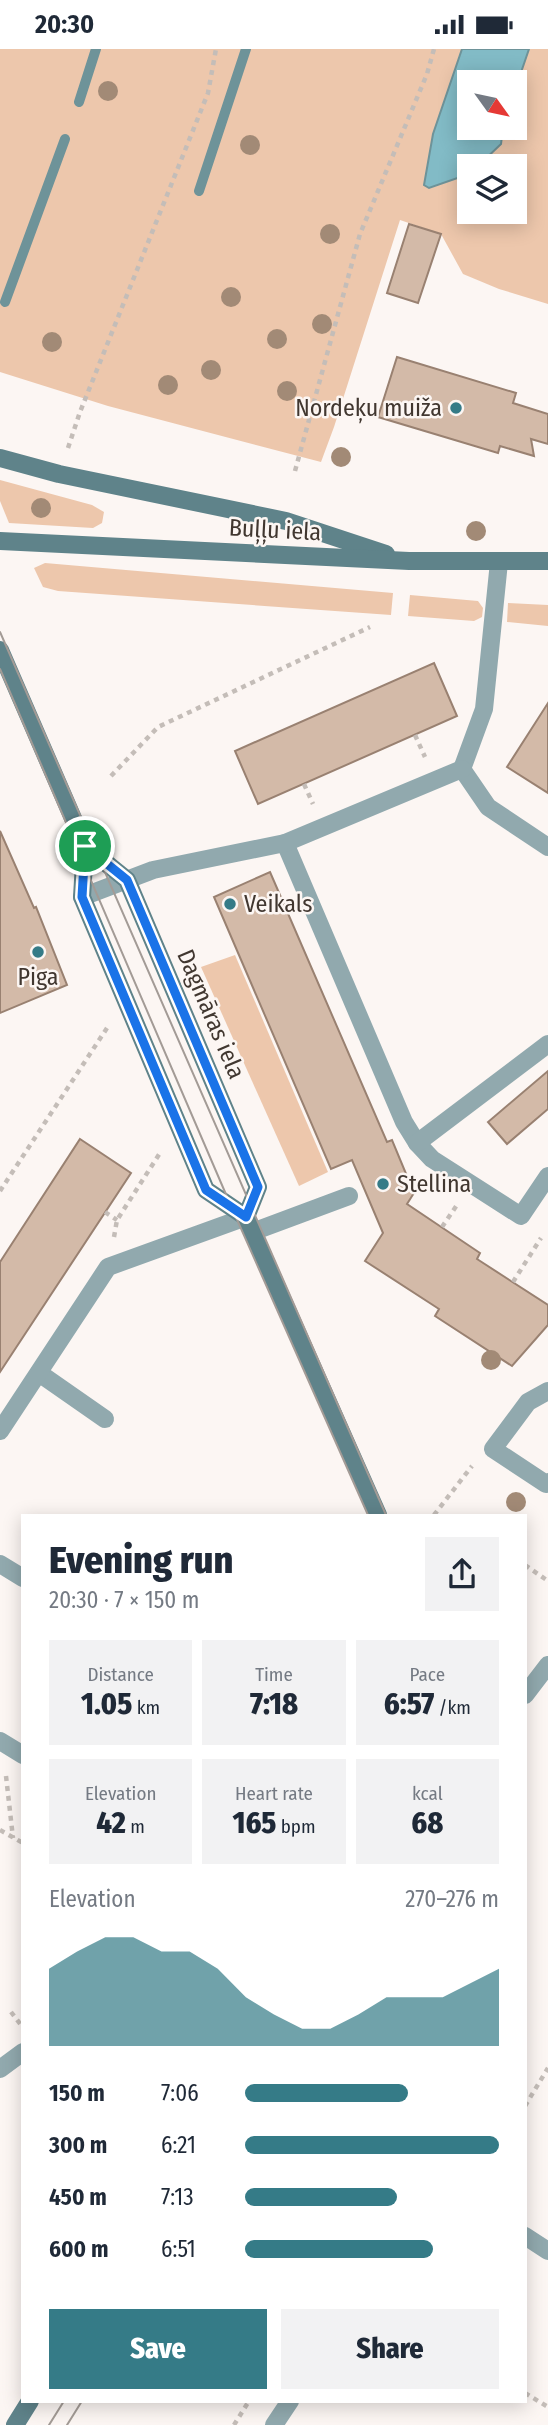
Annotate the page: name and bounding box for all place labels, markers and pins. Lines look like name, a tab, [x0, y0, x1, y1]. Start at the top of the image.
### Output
place label: Nordeķu muiža	[295, 394, 442, 424]
marker: Nordeķu muiža	[448, 400, 464, 416]
pin	[55, 816, 115, 876]
place label: Veikals	[244, 890, 312, 918]
marker: Veikals	[222, 896, 238, 912]
marker: Piga	[30, 944, 46, 960]
place label: Piga	[17, 963, 59, 991]
place label: Stellina	[397, 1170, 471, 1198]
marker: Stellina	[375, 1176, 391, 1192]

